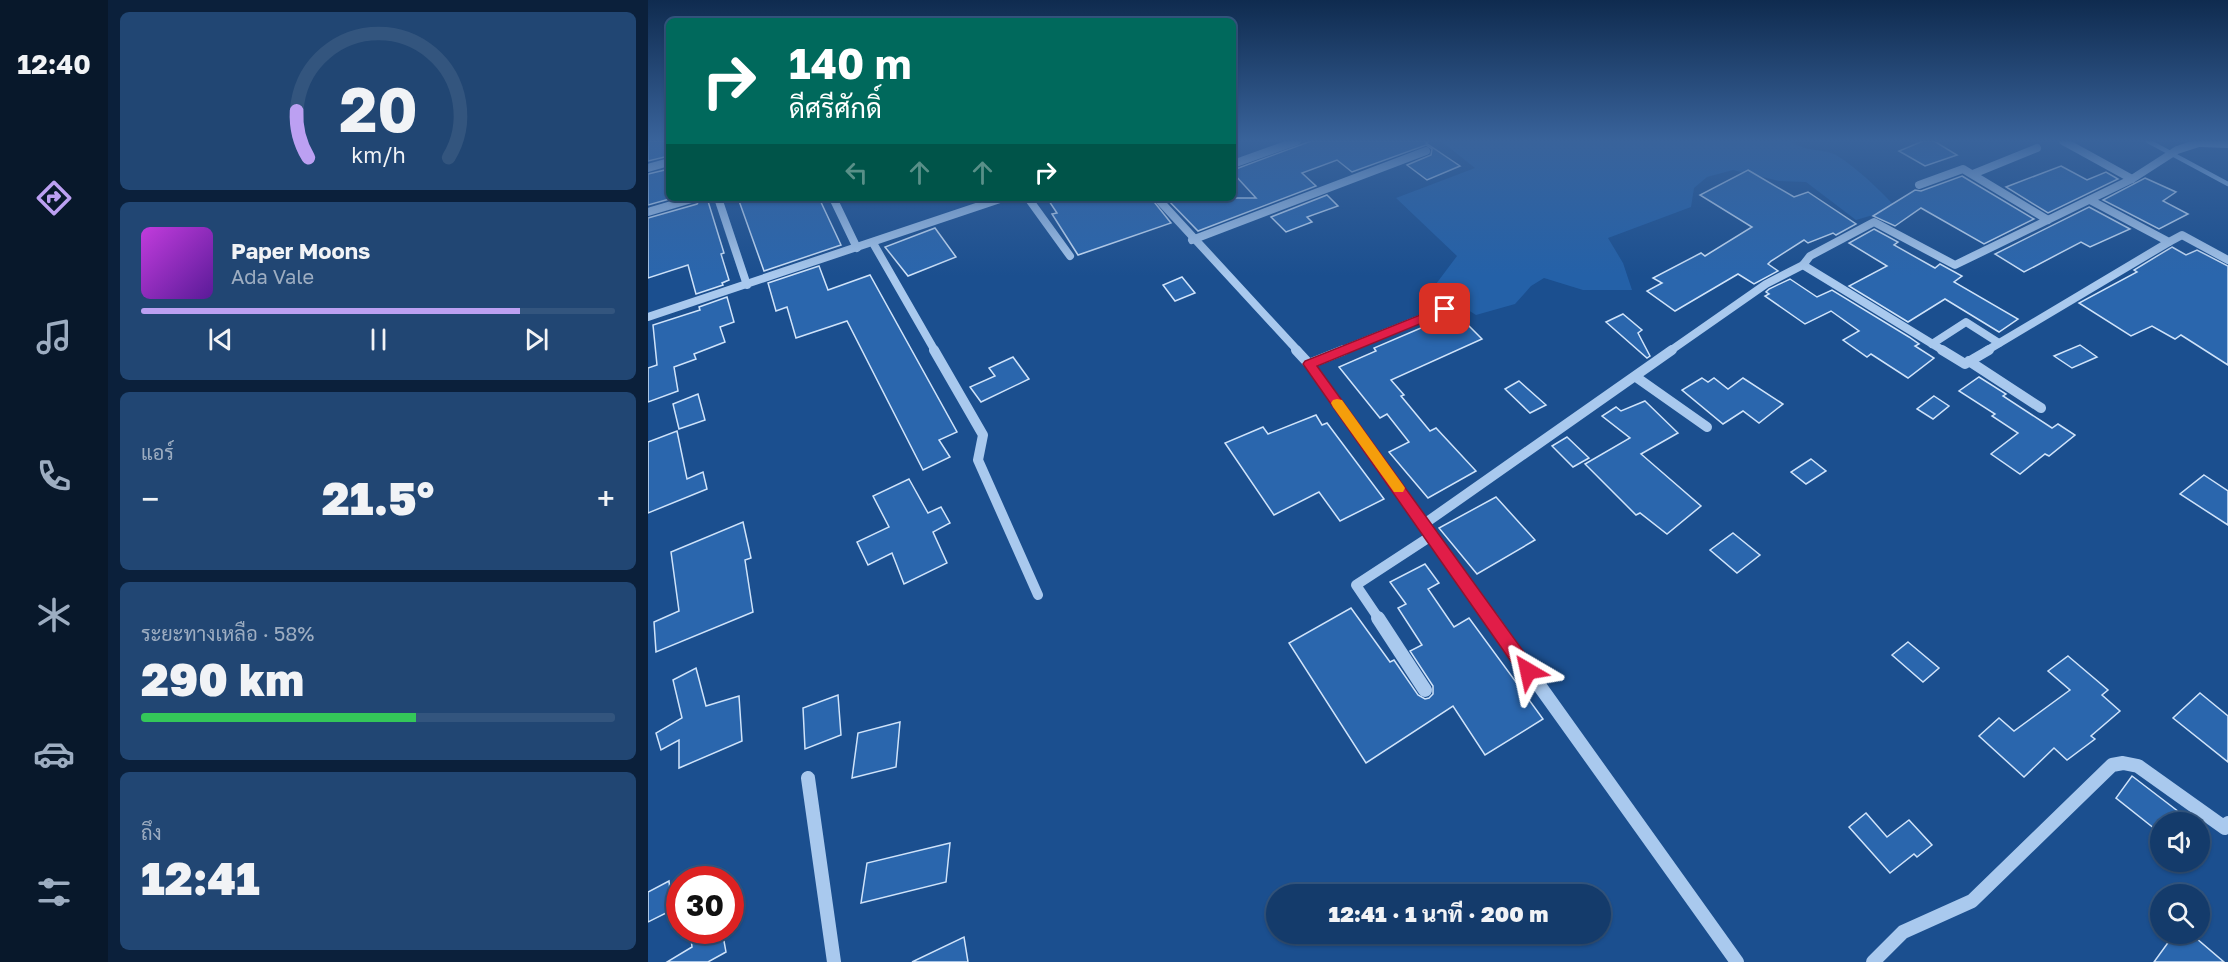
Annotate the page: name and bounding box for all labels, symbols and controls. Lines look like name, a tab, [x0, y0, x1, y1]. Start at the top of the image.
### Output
text: 140 m	[789, 38, 911, 88]
icon: right	[690, 42, 768, 120]
text: 12:40	[17, 48, 91, 80]
text: 20	[339, 71, 417, 146]
text: ดีศรีศักดิ์	[789, 92, 882, 124]
text: km/h	[351, 142, 405, 168]
icon: left	[840, 156, 873, 189]
icon: ahead	[903, 156, 936, 189]
icon: ahead	[966, 156, 999, 189]
icon: right	[1029, 156, 1062, 189]
icon: directions	[33, 177, 75, 219]
text: Paper Moons	[231, 237, 370, 264]
text: Ada Vale	[231, 264, 314, 288]
pin	[1419, 283, 1470, 334]
icon: arrive	[1428, 292, 1461, 325]
icon: music	[33, 316, 75, 358]
icon: previous	[204, 323, 237, 356]
icon: pause	[362, 323, 395, 356]
icon: next	[520, 323, 553, 356]
text: แอร์	[141, 440, 174, 464]
icon: phone	[33, 455, 75, 497]
text: 21.5°	[322, 471, 434, 525]
text: −	[141, 479, 159, 518]
text: +	[597, 479, 615, 518]
icon: climate	[33, 594, 75, 636]
text: ระยะทางเหลือ · 58%	[141, 621, 314, 645]
position arrow	[1496, 639, 1560, 703]
text: 290 km	[141, 652, 304, 706]
icon: car	[33, 733, 75, 775]
map controls	[2150, 812, 2210, 944]
button: sound	[2150, 812, 2210, 872]
text: ถึง	[141, 820, 162, 844]
text: 12:41	[141, 851, 260, 905]
speed limit sign: 30	[666, 866, 744, 944]
icon: filters	[33, 871, 75, 913]
button: search	[2150, 884, 2210, 944]
text: 12:41 · 1 นาที · 200 m	[1329, 900, 1548, 927]

